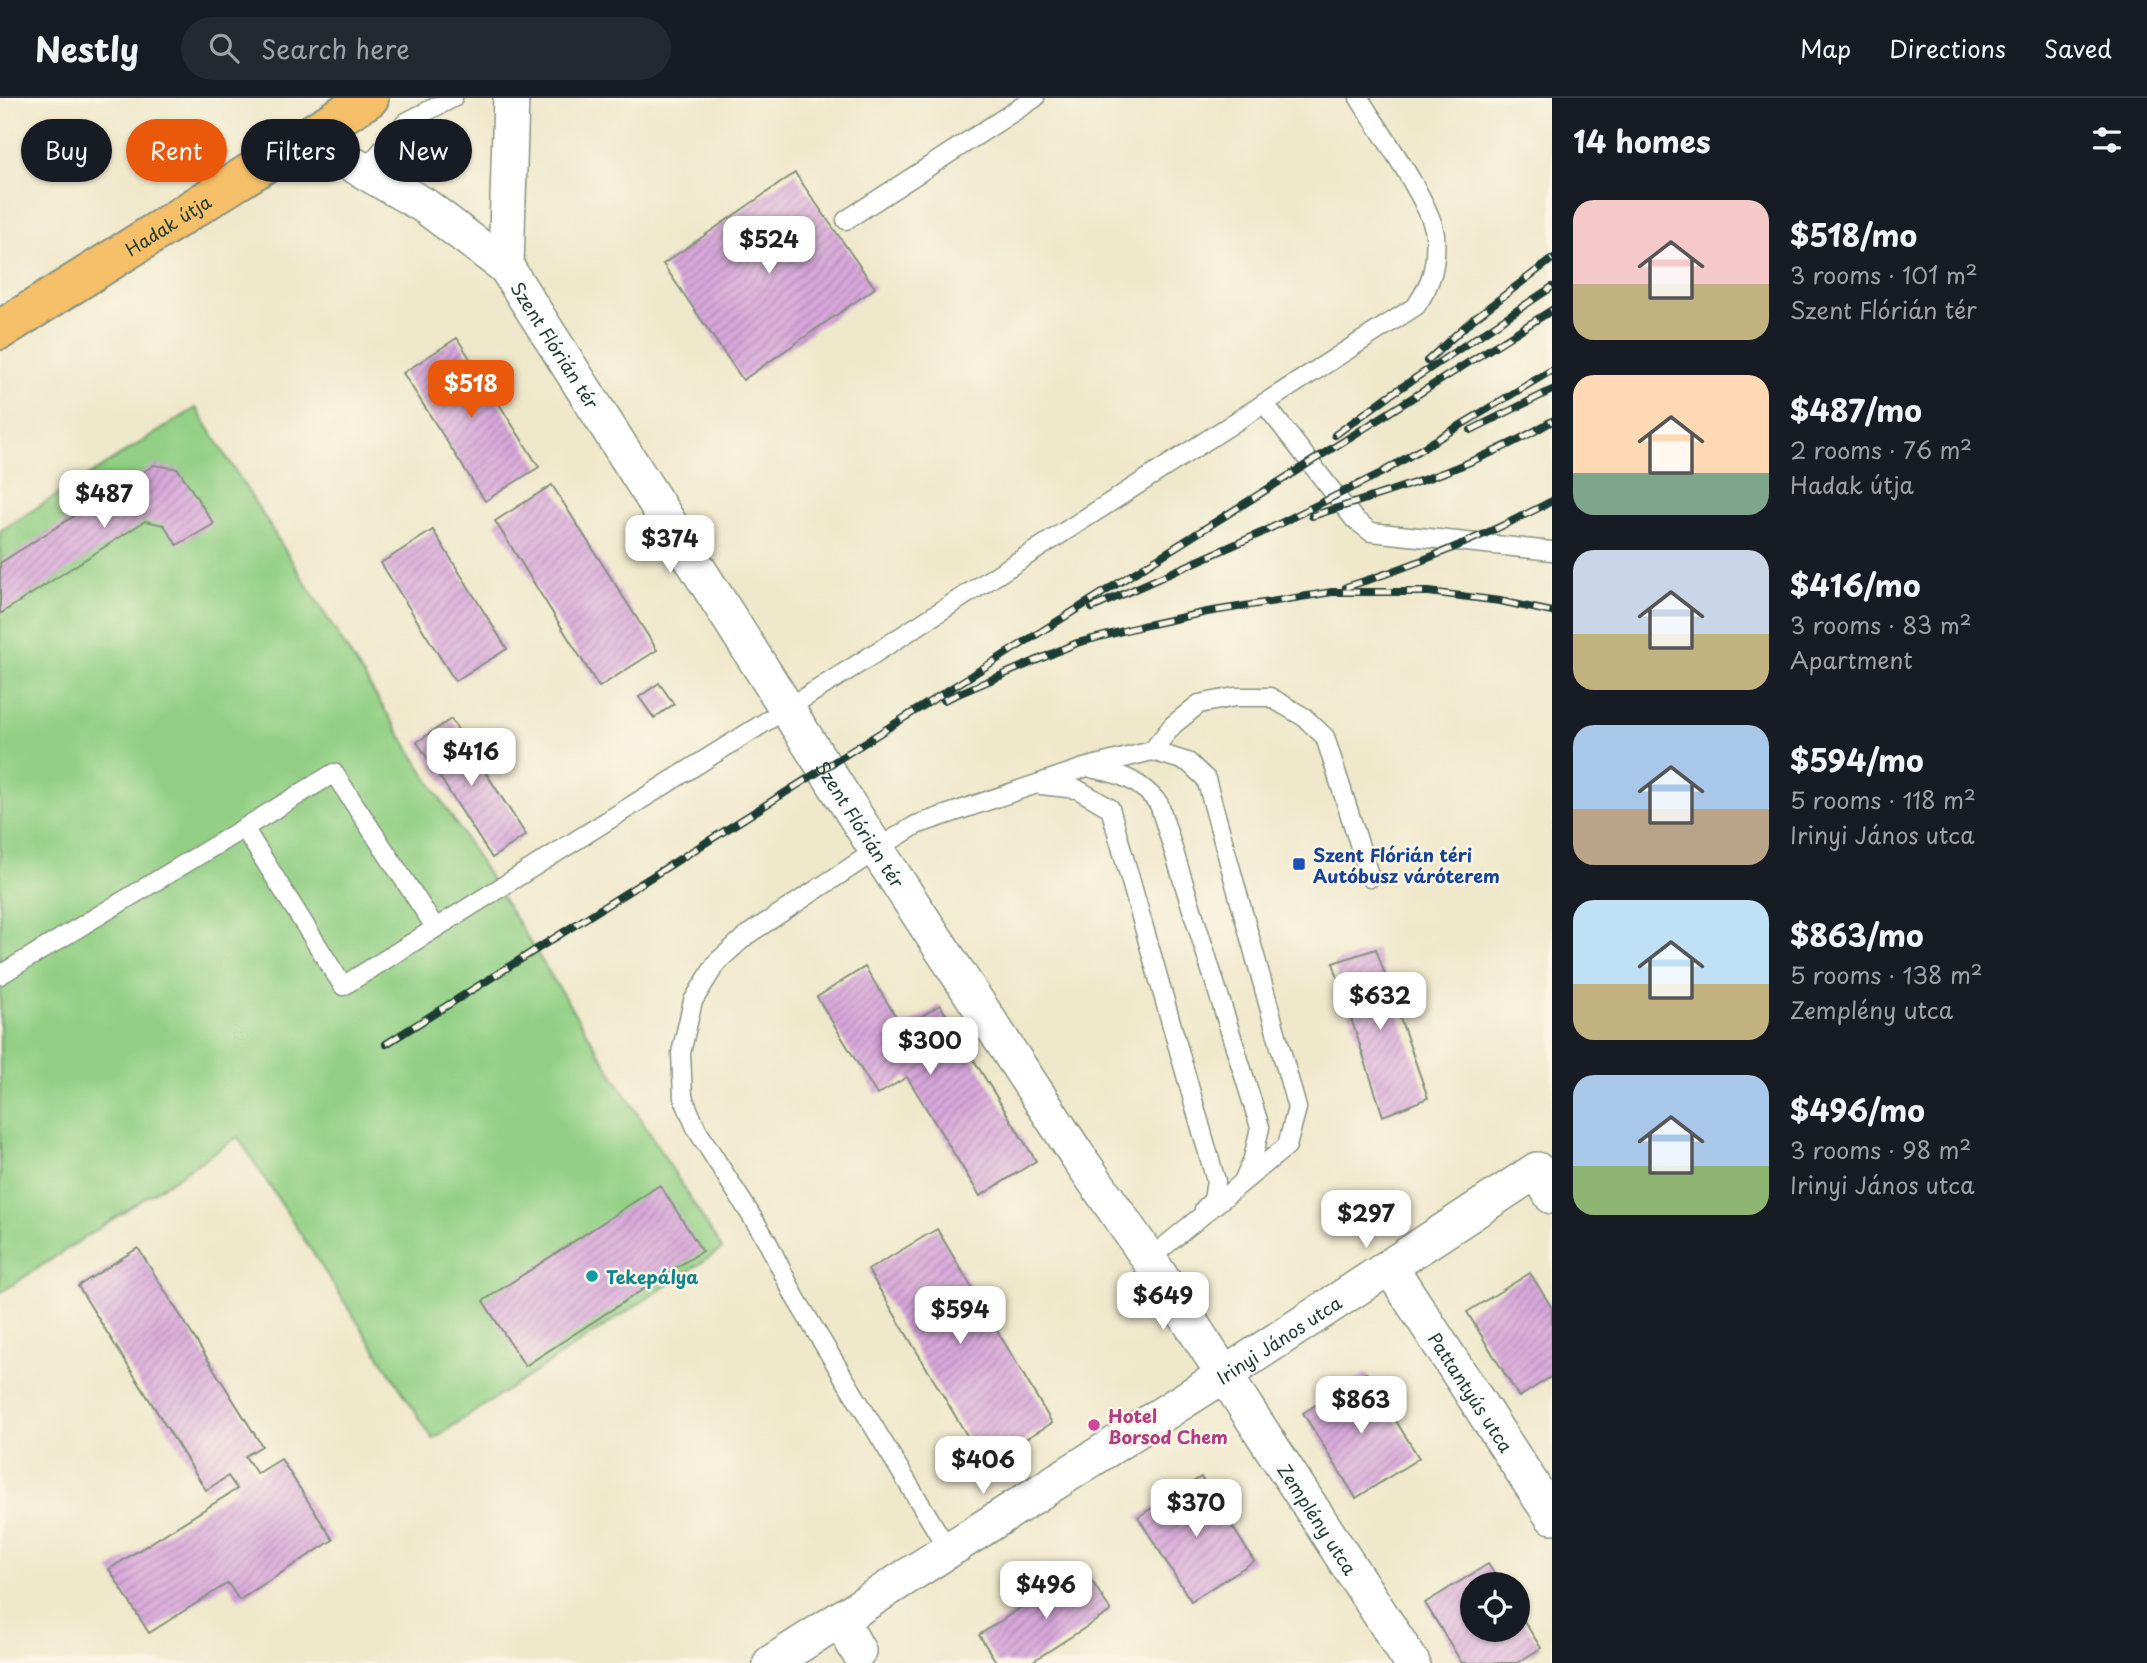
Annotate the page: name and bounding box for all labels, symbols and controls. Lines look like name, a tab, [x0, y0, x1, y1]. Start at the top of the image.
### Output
search box	[181, 17, 671, 80]
text: Nestly	[35, 23, 139, 73]
icon: search	[205, 29, 243, 67]
text: Search here	[261, 29, 410, 68]
text: Map	[1800, 30, 1851, 66]
text: Directions	[1889, 30, 2006, 66]
text: Saved	[2044, 30, 2112, 66]
text: 14 homes	[1573, 118, 1711, 163]
chip: Buy	[21, 119, 112, 182]
chip: Rent	[126, 119, 227, 182]
chip: Filters	[241, 119, 360, 182]
chip: New	[374, 119, 472, 182]
icon: filters	[2088, 121, 2126, 159]
street label: Hadak útja	[119, 187, 217, 262]
text: $518/mo	[1790, 212, 1917, 257]
pin: $524	[728, 216, 810, 276]
text: $524	[739, 221, 799, 256]
icon: home	[1629, 228, 1713, 312]
text: 3 rooms · 101 m²	[1790, 257, 1978, 292]
street label: Szent Flórián tér	[505, 276, 606, 414]
text: Szent Flórián tér	[1790, 292, 1977, 327]
pin: $518	[430, 360, 512, 420]
text: $518	[444, 365, 498, 400]
text: $487/mo	[1790, 387, 1922, 432]
icon: home	[1629, 403, 1713, 487]
text: 2 rooms · 76 m²	[1790, 432, 1972, 467]
text: Hadak útja	[1790, 467, 1914, 502]
pin: $487	[63, 470, 145, 530]
text: $487	[75, 475, 133, 510]
pin: $374	[629, 516, 711, 575]
text: $374	[641, 520, 699, 555]
text: $416/mo	[1790, 562, 1921, 607]
icon: home	[1629, 578, 1713, 662]
text: 3 rooms · 83 m²	[1790, 607, 1972, 642]
text: Apartment	[1790, 642, 1913, 677]
pin: $416	[430, 728, 512, 788]
text: $416	[443, 733, 499, 768]
text: $594/mo	[1790, 737, 1924, 782]
icon: home	[1629, 753, 1713, 837]
street label: Szent Flórián tér	[810, 755, 912, 893]
text: 5 rooms · 118 m²	[1790, 782, 1976, 817]
text: Irinyi János utca	[1790, 817, 1975, 852]
place label: Szent Flórián téri Autóbusz váróterem	[1313, 841, 1500, 889]
marker: Szent Flórián téri Autóbusz váróterem	[1291, 856, 1307, 872]
text: $863/mo	[1790, 912, 1924, 957]
icon: home	[1629, 928, 1713, 1012]
text: 5 rooms · 138 m²	[1790, 957, 1983, 992]
pin: $632	[1339, 972, 1421, 1032]
text: $632	[1349, 977, 1411, 1012]
text: Zemplény utca	[1790, 992, 1953, 1027]
pin: $300	[889, 1018, 971, 1077]
text: $300	[898, 1022, 962, 1057]
text: $496/mo	[1790, 1087, 1925, 1132]
icon: home	[1629, 1103, 1713, 1187]
text: 3 rooms · 98 m²	[1790, 1132, 1971, 1167]
text: Irinyi János utca	[1790, 1167, 1975, 1202]
pin: $297	[1325, 1190, 1407, 1250]
text: $297	[1337, 1195, 1395, 1230]
place label: Tekepálya	[606, 1263, 698, 1290]
marker: Tekepálya	[584, 1268, 600, 1284]
pin: $649	[1122, 1272, 1204, 1332]
text: $649	[1133, 1277, 1193, 1312]
pin: $594	[919, 1286, 1001, 1346]
street label: Irinyi János utca	[1211, 1288, 1347, 1390]
text: $594	[931, 1291, 989, 1326]
street label: Pattantyús utca	[1422, 1327, 1520, 1457]
pin: $863	[1320, 1376, 1402, 1436]
text: $863	[1332, 1381, 1390, 1416]
place label: Hotel Borsod Chem	[1108, 1402, 1228, 1450]
marker: Hotel Borsod Chem	[1086, 1417, 1102, 1433]
pin: $406	[942, 1436, 1024, 1496]
text: $406	[951, 1441, 1015, 1476]
street label: Zemplény utca	[1272, 1458, 1365, 1580]
pin: $370	[1155, 1480, 1237, 1539]
text: $370	[1167, 1484, 1225, 1519]
pin: $496	[1005, 1562, 1087, 1621]
text: $496	[1016, 1566, 1076, 1601]
map controls	[1460, 1572, 1530, 1642]
button: locate	[1460, 1572, 1530, 1642]

